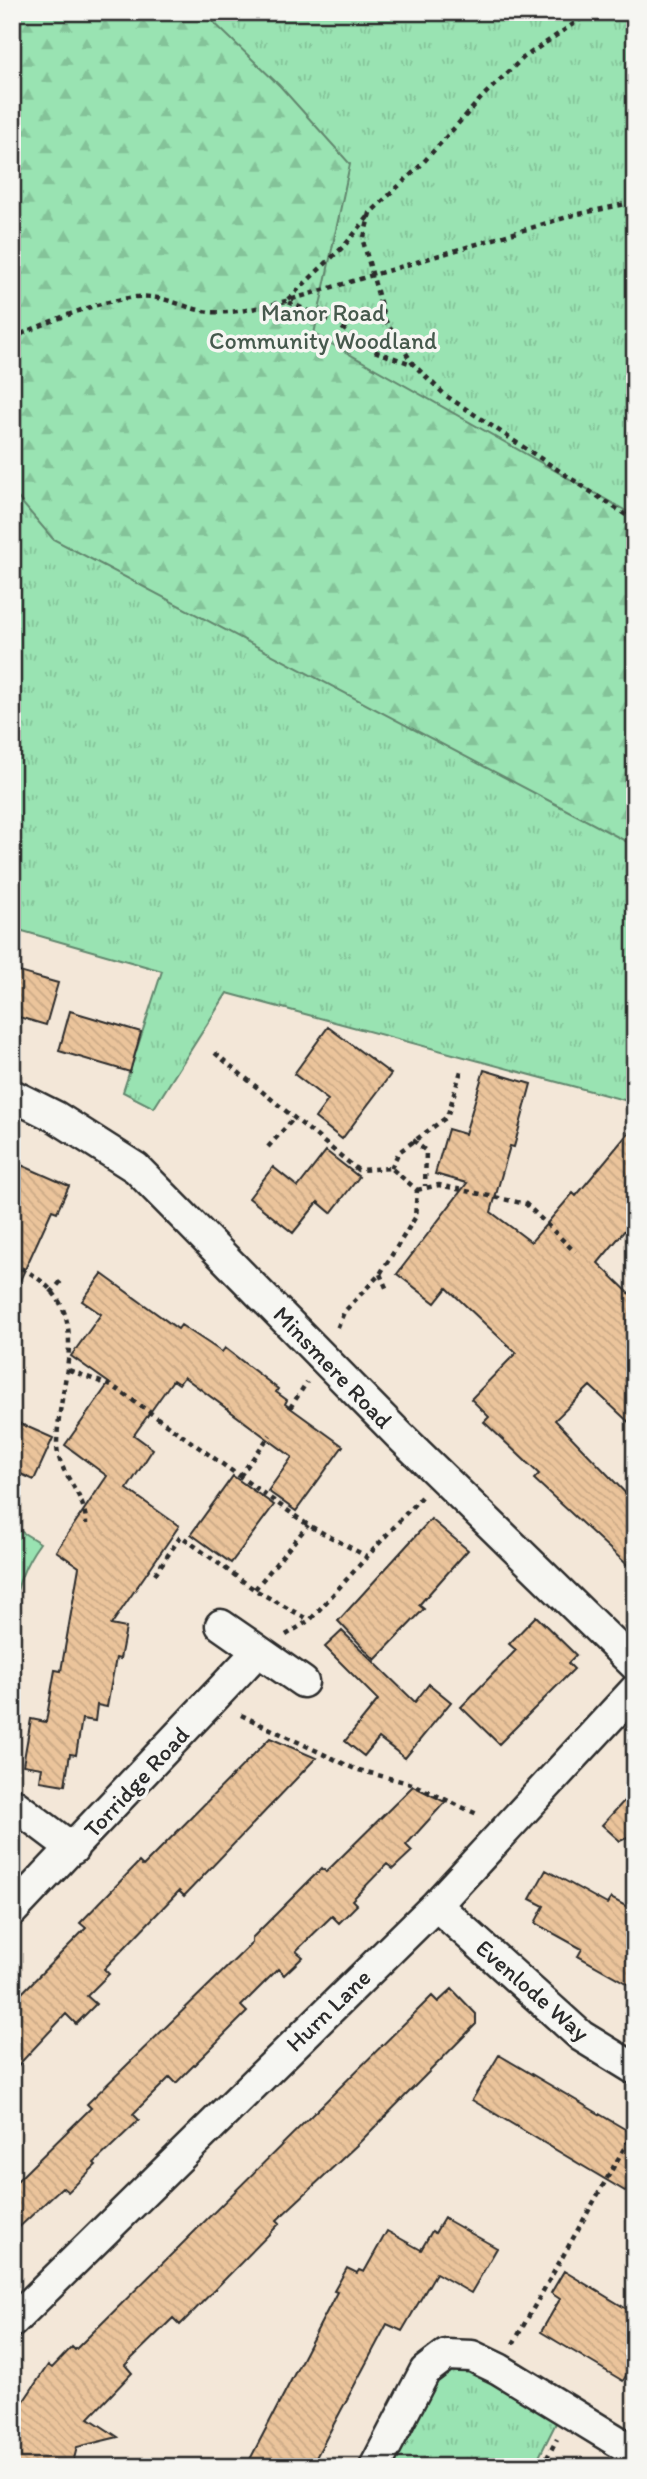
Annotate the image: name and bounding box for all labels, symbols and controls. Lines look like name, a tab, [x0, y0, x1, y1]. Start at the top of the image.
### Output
park label: Manor Road Community Woodland	[209, 298, 437, 355]
street label: Minsmere Road	[267, 1300, 399, 1434]
street label: Torridge Road	[77, 1720, 195, 1844]
street label: Evenlode Way	[470, 1933, 596, 2047]
street label: Hurn Lane	[280, 1963, 376, 2057]

